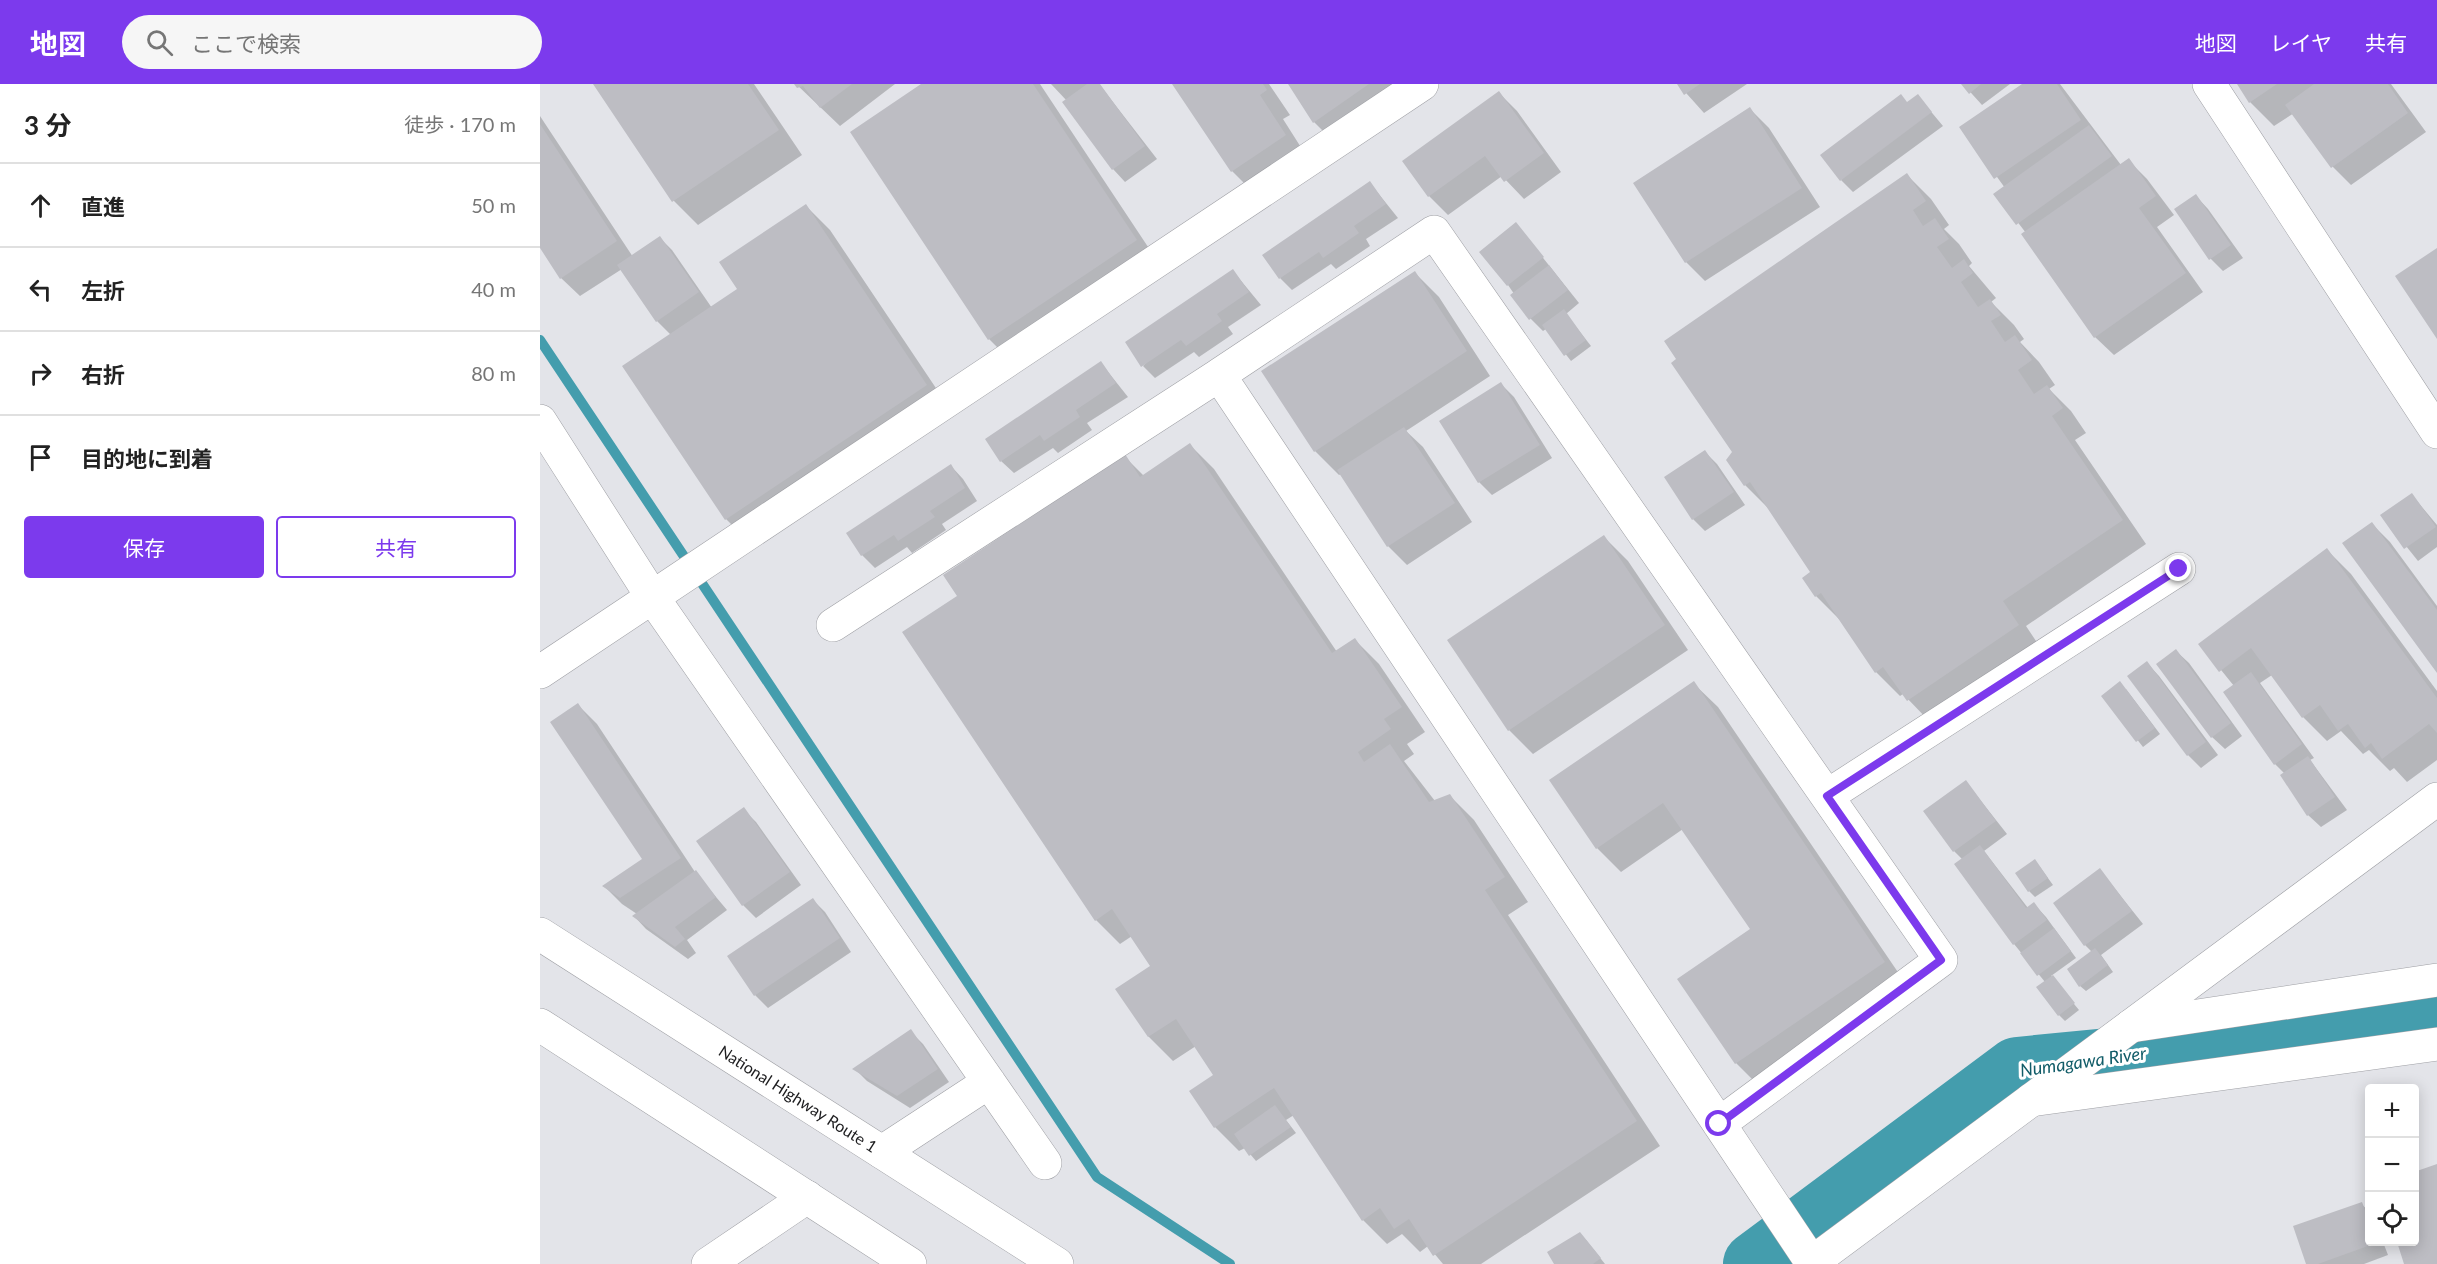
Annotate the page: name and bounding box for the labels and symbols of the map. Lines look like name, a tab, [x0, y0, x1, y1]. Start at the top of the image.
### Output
route end	[2165, 555, 2191, 581]
street label: National Highway Route 1	[716, 1041, 881, 1156]
water label: Numagawa River	[2018, 1041, 2148, 1081]
route start	[1705, 1110, 1731, 1136]

